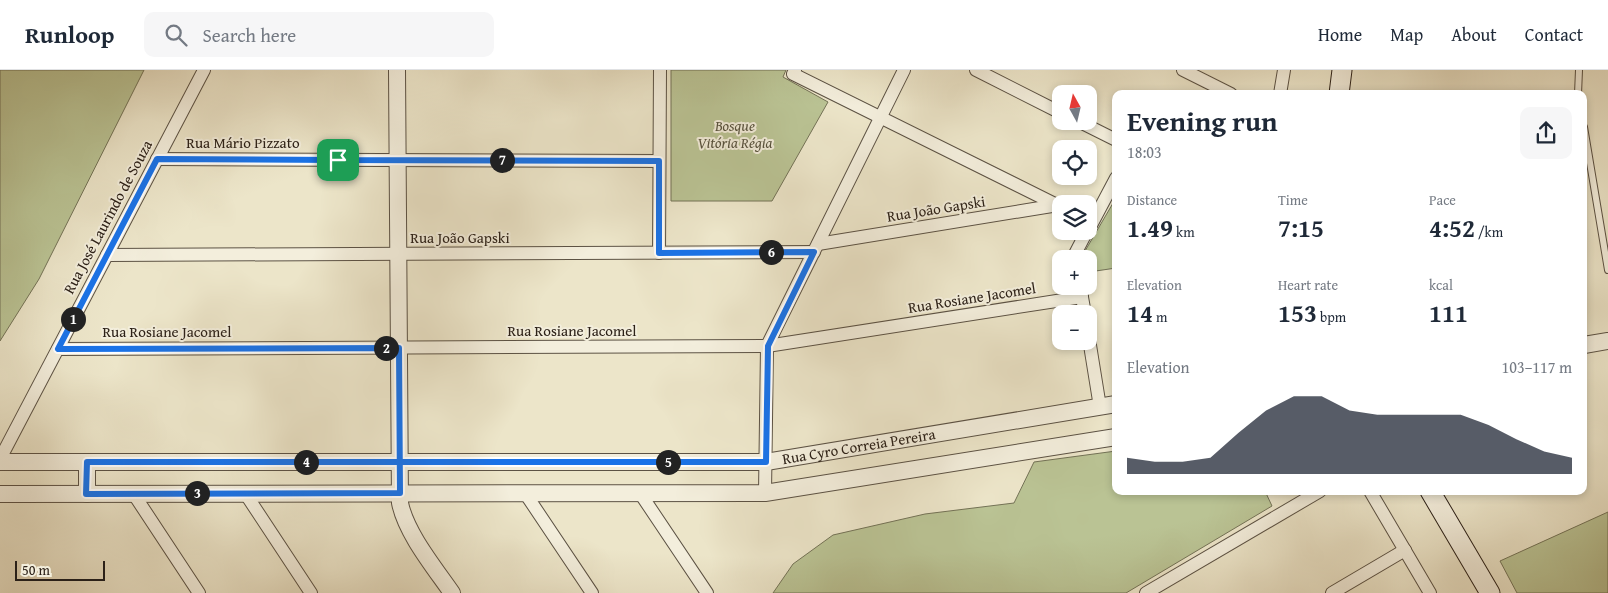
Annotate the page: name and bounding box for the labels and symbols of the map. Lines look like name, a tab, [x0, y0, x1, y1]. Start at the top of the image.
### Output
north arrow	[1052, 85, 1098, 130]
park label: Bosque Vitória Régia	[697, 115, 773, 153]
street label: Rua Mário Pizzato	[186, 132, 300, 153]
street label: Rua José Laurindo de Souza	[58, 136, 157, 297]
pin	[317, 139, 359, 181]
pin: 7	[490, 148, 514, 172]
street label: Rua João Gapski	[885, 190, 987, 227]
street label: Rua João Gapski	[410, 227, 510, 248]
pin: 6	[758, 240, 784, 264]
street label: Rua Rosiane Jacomel	[907, 277, 1037, 318]
pin: 1	[60, 306, 86, 332]
street label: Rua Rosiane Jacomel	[507, 320, 637, 341]
street label: Rua Rosiane Jacomel	[102, 321, 232, 342]
pin: 2	[374, 336, 398, 360]
street label: Rua Cyro Correia Pereira	[781, 423, 937, 469]
pin: 4	[294, 450, 318, 474]
pin: 5	[656, 450, 680, 474]
pin: 3	[184, 480, 210, 506]
scale bar	[15, 558, 105, 581]

